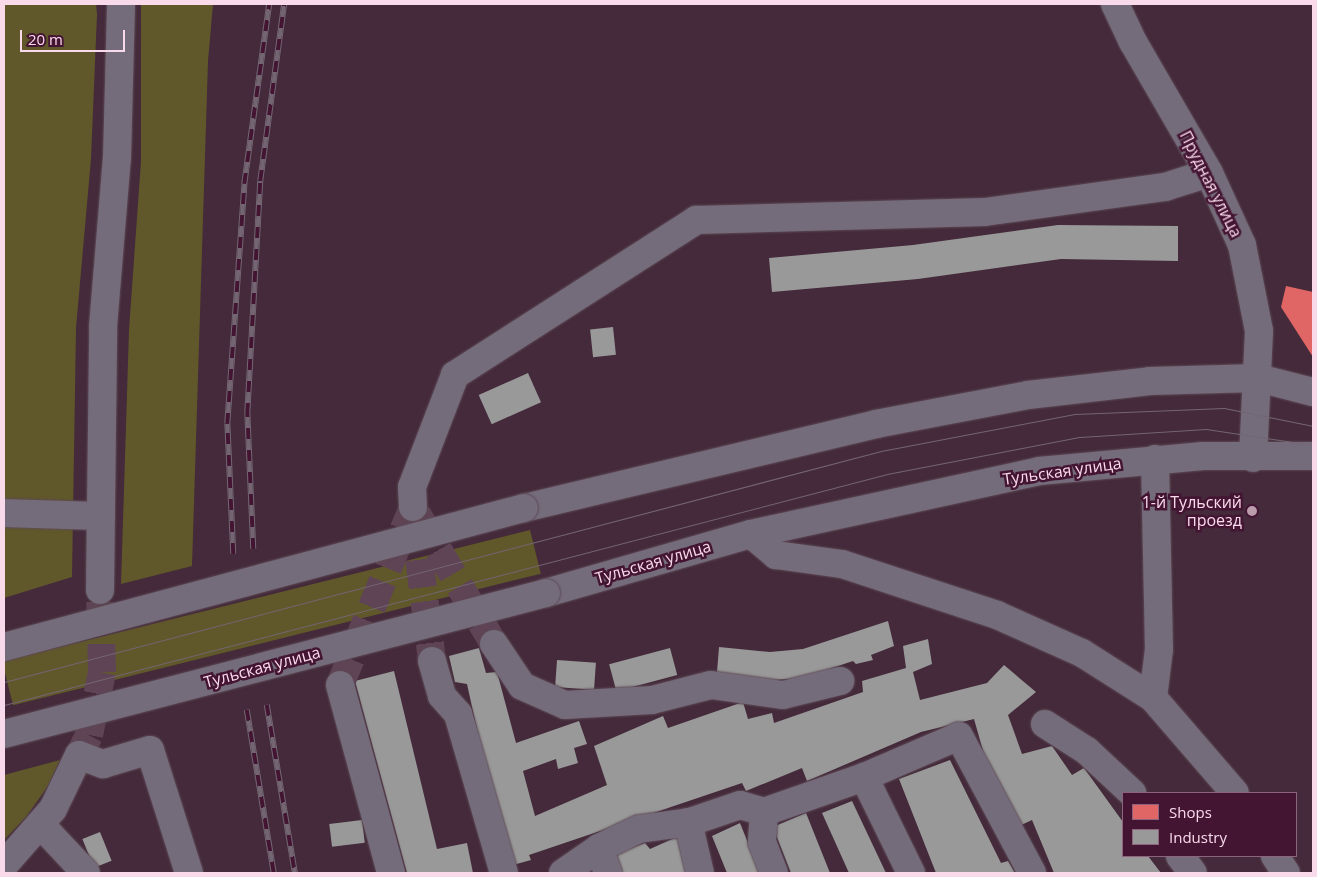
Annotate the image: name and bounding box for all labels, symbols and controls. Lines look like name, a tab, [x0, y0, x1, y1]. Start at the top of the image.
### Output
scale bar	[22, 20, 128, 52]
text: 20 m	[28, 29, 63, 49]
street label: Прудная улица	[1176, 128, 1246, 240]
street label: Тульская улица	[1001, 453, 1123, 489]
place label: 1-й Тульский проезд	[1142, 492, 1242, 530]
marker: 1-й Тульский проезд	[1246, 505, 1258, 517]
street label: Тульская улица	[593, 536, 713, 588]
street label: Тульская улица	[202, 642, 322, 692]
legend	[1122, 792, 1297, 857]
text: Shops	[1169, 802, 1212, 822]
text: Industry	[1169, 827, 1227, 847]

